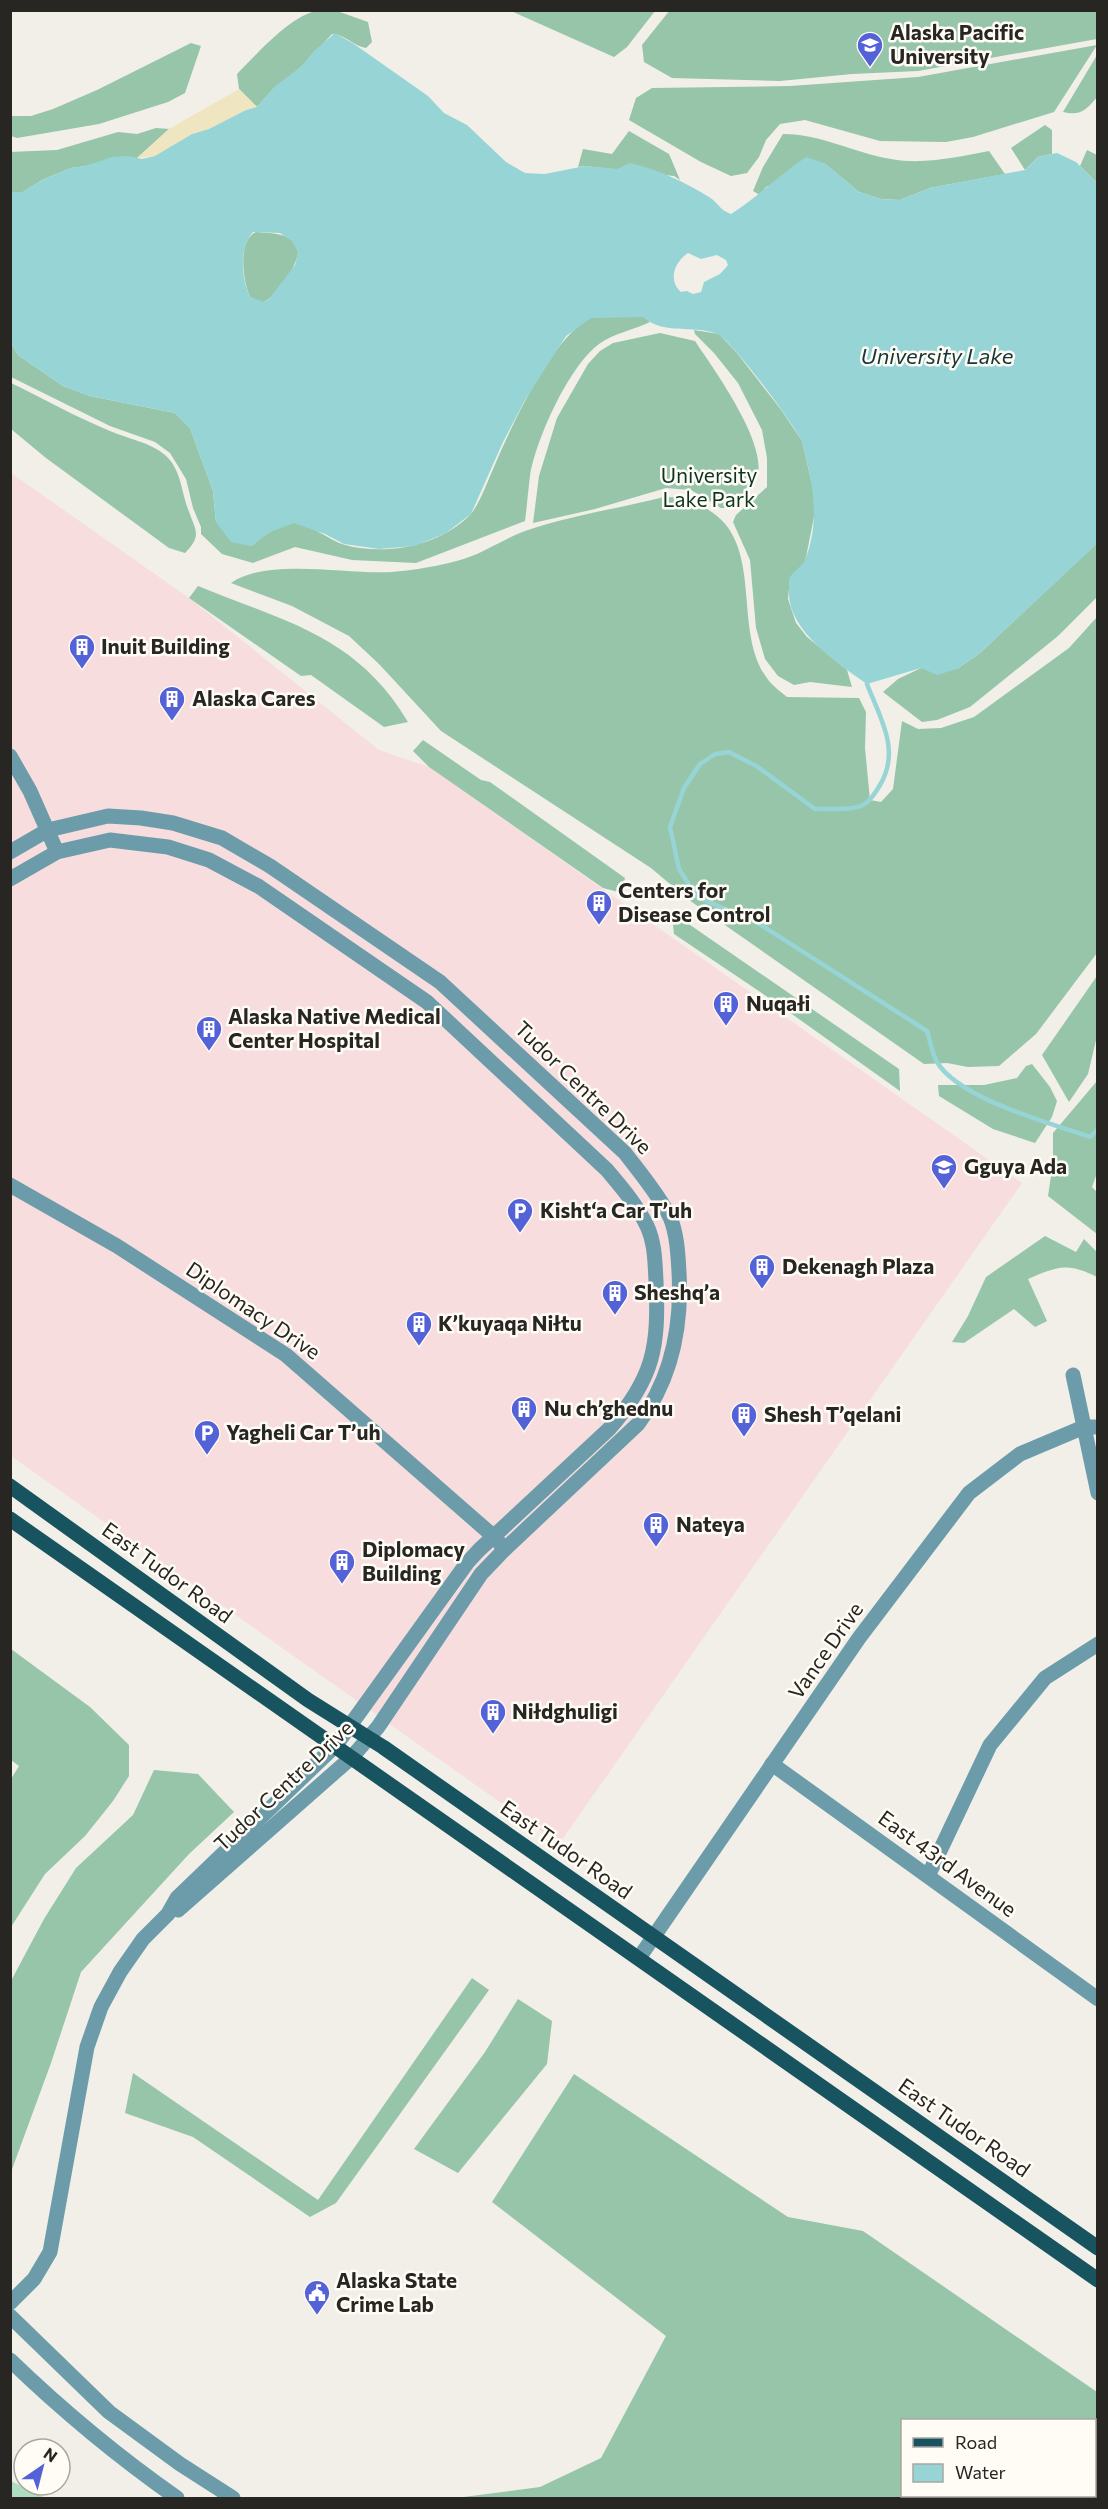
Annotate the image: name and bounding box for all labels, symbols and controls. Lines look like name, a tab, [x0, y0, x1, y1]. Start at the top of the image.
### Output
place label: Alaska Pacific University	[890, 19, 1024, 68]
school or university icon: Alaska Pacific University	[855, 30, 885, 68]
water label: University Lake	[861, 342, 1014, 369]
park label: University Lake Park	[661, 462, 757, 511]
building icon: Inuit Building	[67, 632, 97, 670]
place label: Inuit Building	[101, 633, 230, 658]
building icon: Alaska Cares	[157, 684, 187, 722]
place label: Alaska Cares	[192, 685, 316, 710]
place label: Centers for Disease Control	[618, 877, 771, 926]
building icon: Centers for Disease Control	[584, 888, 614, 926]
building icon: Nuqałi	[711, 989, 741, 1027]
place label: Nuqałi	[746, 990, 810, 1015]
place label: Alaska Native Medical Center Hospital	[228, 1003, 441, 1052]
building icon: Alaska Native Medical Center Hospital	[194, 1014, 224, 1052]
street label: Tudor Centre Drive	[510, 1015, 658, 1159]
school or university icon: Gguya Ada	[929, 1152, 959, 1190]
place label: Gguya Ada	[964, 1153, 1067, 1178]
parking icon: Kisht‘a Car T’uh	[505, 1196, 535, 1234]
place label: Kisht‘a Car T’uh	[540, 1197, 692, 1222]
building icon: Dekenagh Plaza	[747, 1252, 777, 1290]
place label: Dekenagh Plaza	[782, 1253, 934, 1278]
street label: Diplomacy Drive	[182, 1256, 326, 1364]
building icon: Sheshq’a	[600, 1278, 630, 1316]
place label: Sheshq’a	[634, 1279, 720, 1304]
building icon: K’kuyaqa Niłtu	[404, 1309, 434, 1347]
place label: K’kuyaqa Niłtu	[438, 1310, 582, 1335]
building icon: Nu ch’ghednu	[509, 1394, 539, 1432]
place label: Nu ch’ghednu	[544, 1395, 673, 1420]
building icon: Shesh T’qelani	[729, 1400, 759, 1438]
place label: Shesh T’qelani	[764, 1401, 901, 1426]
parking icon: Yagheli Car T’uh	[192, 1418, 222, 1456]
place label: Yagheli Car T’uh	[226, 1419, 381, 1444]
building icon: Nateya	[641, 1510, 671, 1548]
place label: Nateya	[676, 1511, 745, 1536]
street label: East Tudor Road	[98, 1516, 238, 1627]
place label: Diplomacy Building	[362, 1536, 466, 1585]
building icon: Diplomacy Building	[327, 1547, 357, 1585]
street label: Vance Drive	[782, 1597, 867, 1703]
building icon: Niłdghuligi	[478, 1697, 508, 1735]
place label: Niłdghuligi	[512, 1698, 618, 1723]
street label: Tudor Centre Drive	[208, 1714, 358, 1856]
street label: East Tudor Road	[496, 1794, 638, 1904]
street label: East 43rd Avenue	[874, 1804, 1022, 1921]
street label: East Tudor Road	[894, 2072, 1036, 2182]
place label: Alaska State Crime Lab	[336, 2267, 457, 2316]
public building icon: Alaska State Crime Lab	[302, 2278, 332, 2316]
legend	[901, 2419, 1096, 2497]
text: Road	[955, 2431, 997, 2453]
north arrow	[12, 2437, 72, 2497]
text: N	[41, 2443, 61, 2466]
text: Water	[955, 2461, 1006, 2483]

